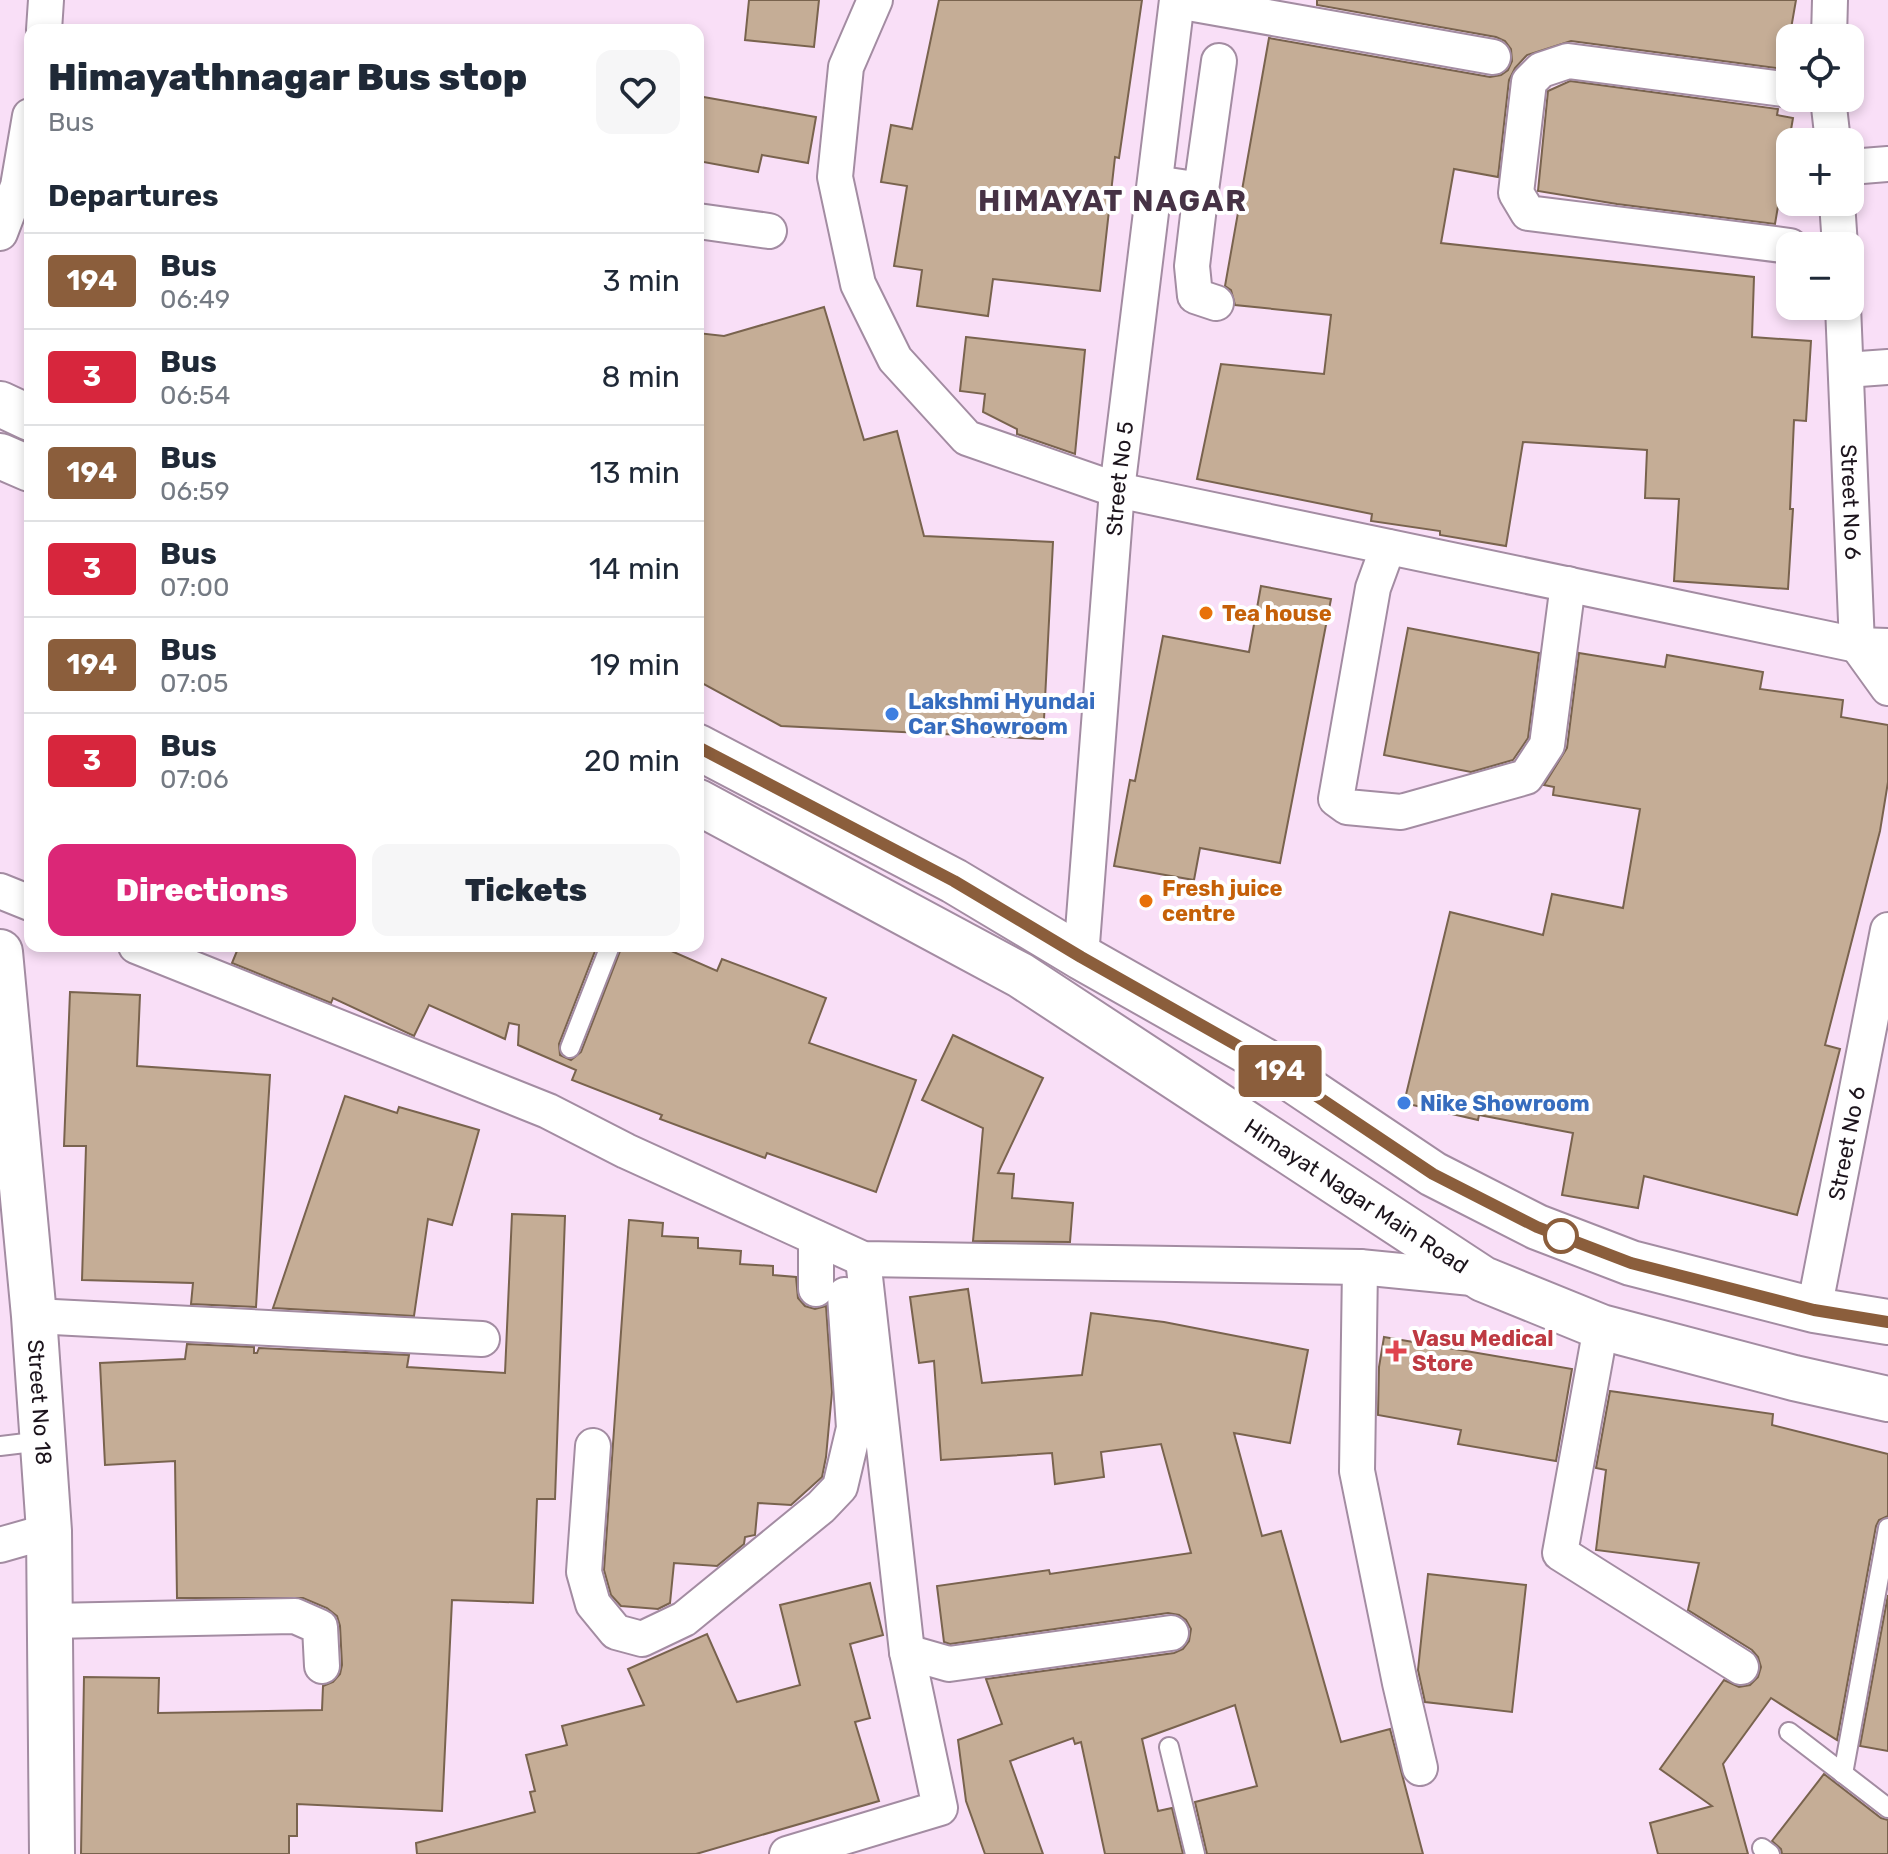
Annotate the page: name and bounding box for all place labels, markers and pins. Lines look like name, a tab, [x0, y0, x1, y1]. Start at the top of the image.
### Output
place label: Tea house	[1222, 600, 1332, 627]
marker: Tea house	[1197, 604, 1215, 622]
place label: Lakshmi Hyundai Car Showroom	[908, 688, 1095, 740]
marker: Lakshmi Hyundai Car Showroom	[883, 705, 901, 723]
place label: Fresh juice centre	[1162, 875, 1283, 927]
marker: Fresh juice centre	[1137, 892, 1155, 910]
place label: Nike Showroom	[1420, 1090, 1590, 1117]
marker: Nike Showroom	[1395, 1094, 1413, 1112]
unlabelled marker	[1544, 1219, 1578, 1253]
place label: Vasu Medical Store	[1412, 1325, 1554, 1377]
marker: Vasu Medical Store	[1387, 1342, 1405, 1360]

